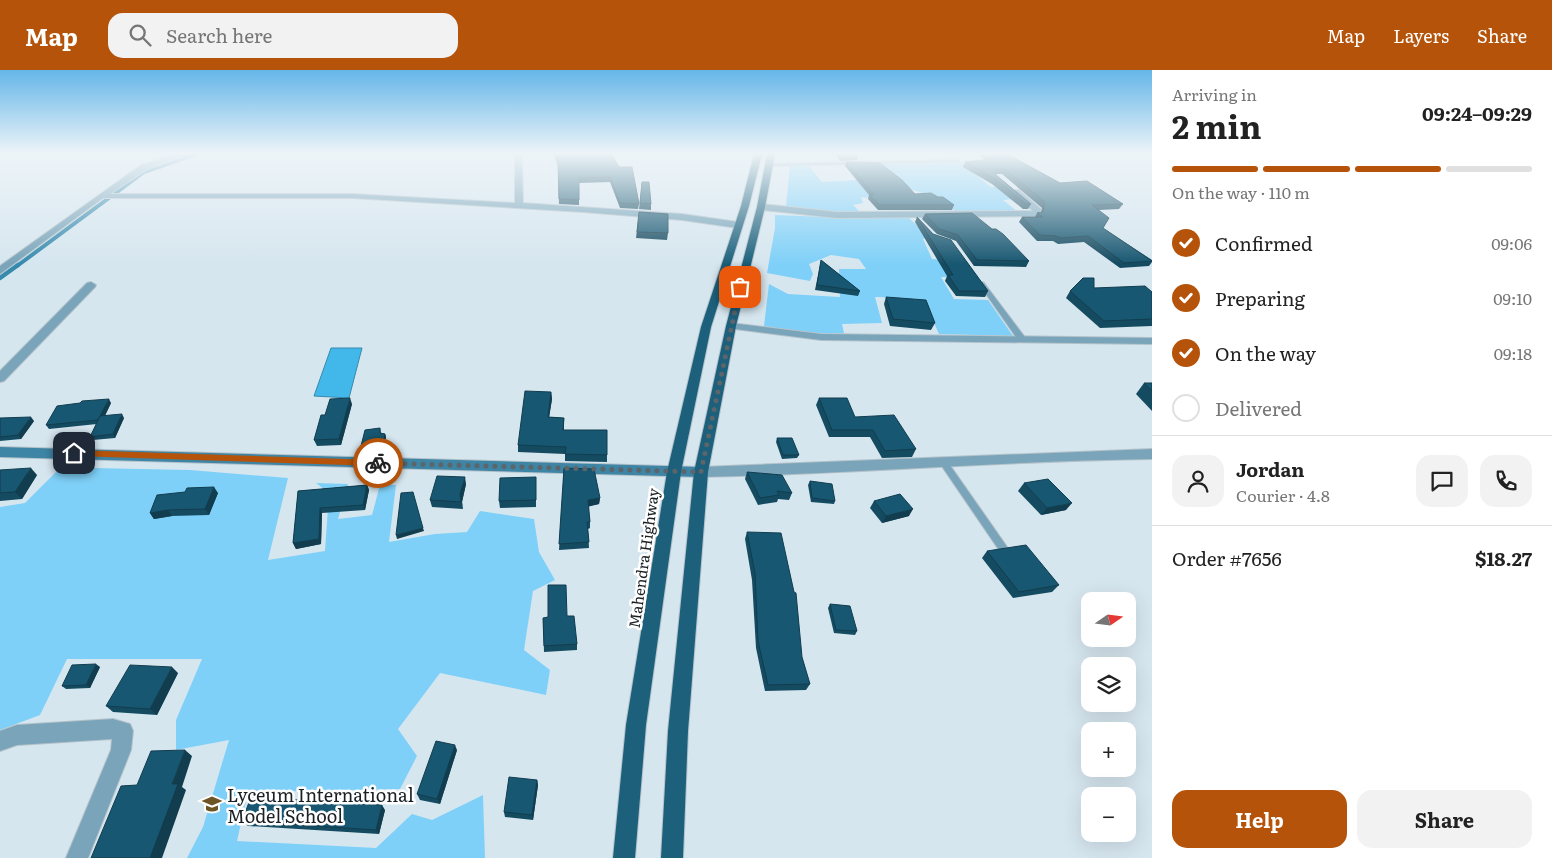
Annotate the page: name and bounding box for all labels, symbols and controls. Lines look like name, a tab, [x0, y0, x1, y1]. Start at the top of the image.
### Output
search box	[108, 13, 458, 58]
text: Map	[25, 18, 78, 53]
icon: search	[126, 21, 154, 49]
text: Search here	[166, 21, 272, 49]
text: Map	[1327, 22, 1365, 49]
text: Layers	[1393, 22, 1449, 49]
text: Share	[1477, 22, 1527, 49]
text: Arriving in	[1172, 82, 1257, 106]
text: 09:24–09:29	[1422, 99, 1532, 127]
text: 2 min	[1172, 101, 1261, 149]
text: On the way · 110 m	[1172, 180, 1310, 204]
icon: check	[1172, 229, 1200, 257]
text: Confirmed	[1215, 229, 1313, 257]
text: 09:06	[1491, 231, 1532, 255]
pin	[719, 266, 761, 308]
icon: bag	[726, 273, 754, 301]
icon: check	[1172, 284, 1200, 312]
text: Preparing	[1215, 284, 1305, 312]
text: 09:10	[1493, 286, 1532, 310]
icon: check	[1172, 339, 1200, 367]
text: On the way	[1215, 339, 1316, 367]
text: 09:18	[1494, 341, 1532, 365]
text: Delivered	[1215, 394, 1302, 422]
pin	[53, 432, 95, 474]
courier	[353, 438, 403, 488]
icon: home	[60, 439, 88, 467]
icon: bike	[364, 449, 392, 477]
button: person	[1172, 455, 1224, 507]
text: Jordan	[1236, 455, 1305, 483]
button: chat	[1416, 455, 1468, 507]
button: phone	[1480, 455, 1532, 507]
text: Courier · 4.8	[1236, 483, 1330, 507]
street label: Mahendra Highway	[622, 486, 664, 630]
text: Order #7656	[1172, 544, 1282, 572]
text: $18.27	[1475, 544, 1532, 572]
north arrow	[1081, 592, 1136, 648]
map controls	[1081, 592, 1136, 842]
button: layers	[1081, 657, 1136, 712]
button: +	[1081, 722, 1136, 777]
place label: Lyceum International Model School	[227, 781, 414, 829]
button: −	[1081, 787, 1136, 842]
button: Help	[1172, 790, 1347, 848]
button: Share	[1357, 790, 1532, 848]
school or university icon: Lyceum International Model School	[201, 793, 223, 815]

